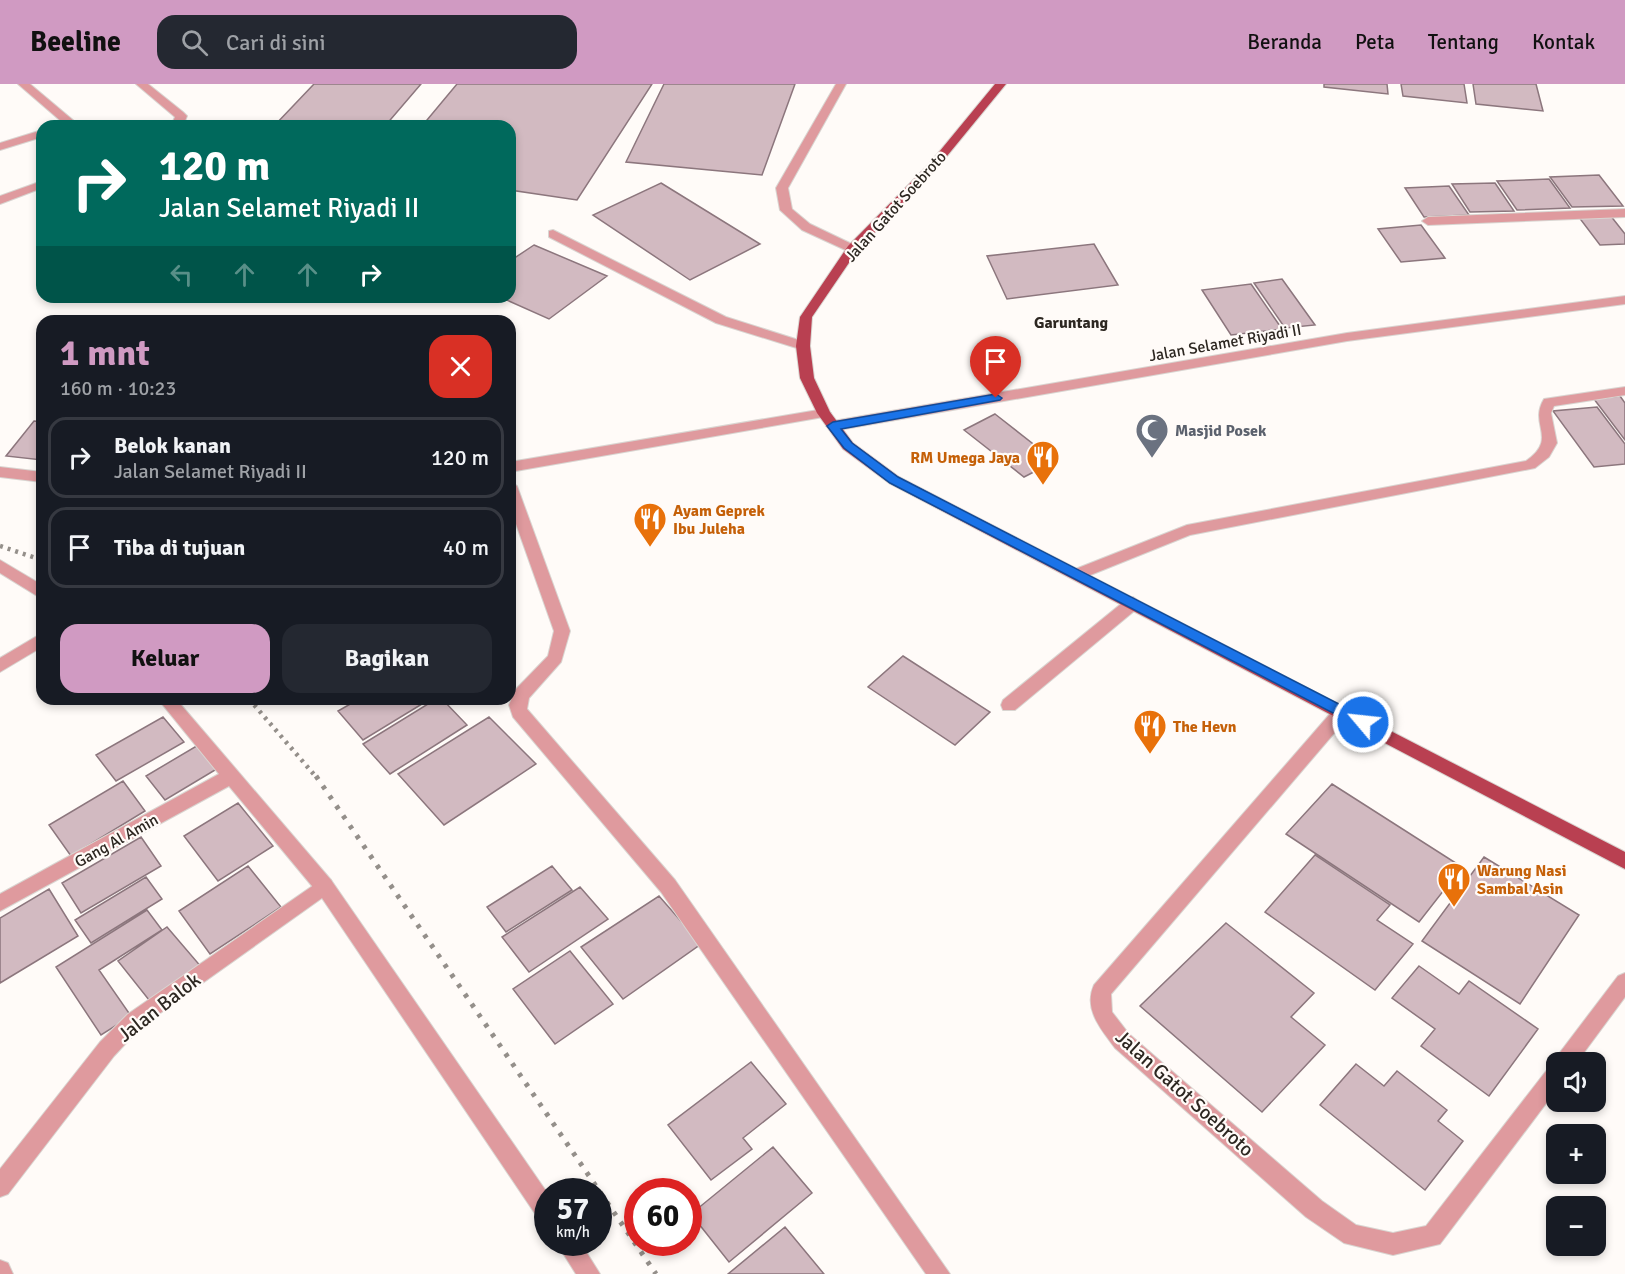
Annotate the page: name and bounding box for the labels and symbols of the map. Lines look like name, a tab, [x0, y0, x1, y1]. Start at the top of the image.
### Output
street label: Jalan Gatot Soebroto	[841, 147, 951, 266]
district label: Garuntang	[1034, 313, 1108, 333]
street label: Jalan Selamet Riyadi II	[1147, 320, 1303, 366]
pin	[970, 336, 1021, 398]
mosque icon: Masjid Posek	[1134, 412, 1170, 459]
place label: Masjid Posek	[1175, 421, 1267, 441]
restaurant icon: RM Umega Jaya	[1025, 439, 1061, 486]
place label: RM Umega Jaya	[910, 448, 1020, 468]
restaurant icon: Ayam Geprek Ibu Juleha	[632, 501, 668, 548]
place label: Ayam Geprek Ibu Juleha	[673, 501, 765, 539]
position arrow	[1331, 690, 1395, 754]
restaurant icon: The Hevn	[1132, 708, 1168, 755]
place label: The Hevn	[1173, 717, 1237, 737]
street label: Gang Al Amin	[71, 810, 162, 872]
restaurant icon: Warung Nasi Sambal Asin	[1436, 861, 1472, 908]
place label: Warung Nasi Sambal Asin	[1477, 861, 1566, 899]
street label: Jalan Balok	[113, 967, 206, 1047]
street label: Jalan Gatot Soebroto	[1110, 1025, 1259, 1162]
speed limit sign: 60	[624, 1178, 702, 1256]

